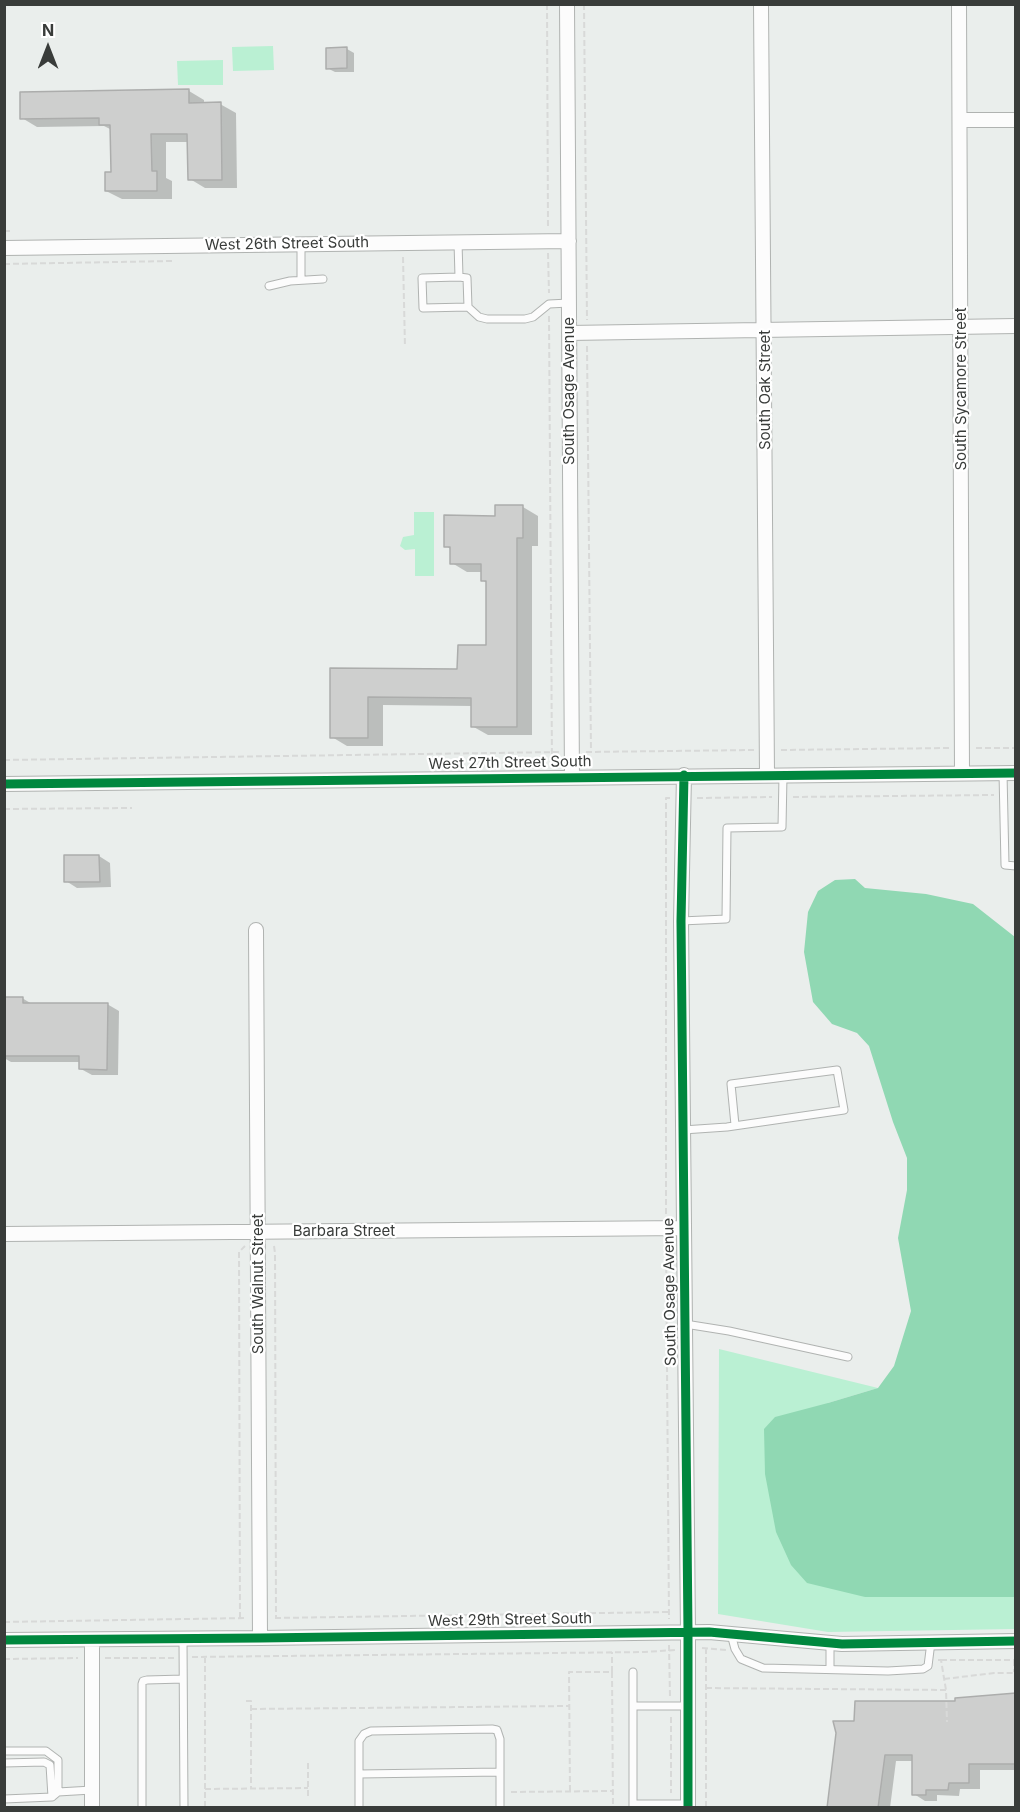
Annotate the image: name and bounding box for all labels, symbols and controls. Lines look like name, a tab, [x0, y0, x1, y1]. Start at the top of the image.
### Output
north arrow	[18, 18, 78, 78]
text: N	[42, 20, 54, 40]
street label: West 26th Street South	[205, 234, 369, 254]
street label: South Sycamore Street	[952, 307, 970, 471]
street label: South Osage Avenue	[560, 317, 578, 465]
street label: South Oak Street	[756, 330, 774, 450]
street label: West 27th Street South	[428, 753, 592, 773]
street label: South Walnut Street	[249, 1214, 267, 1354]
street label: South Osage Avenue	[660, 1218, 680, 1366]
street label: Barbara Street	[293, 1222, 395, 1240]
street label: West 29th Street South	[428, 1610, 592, 1630]

